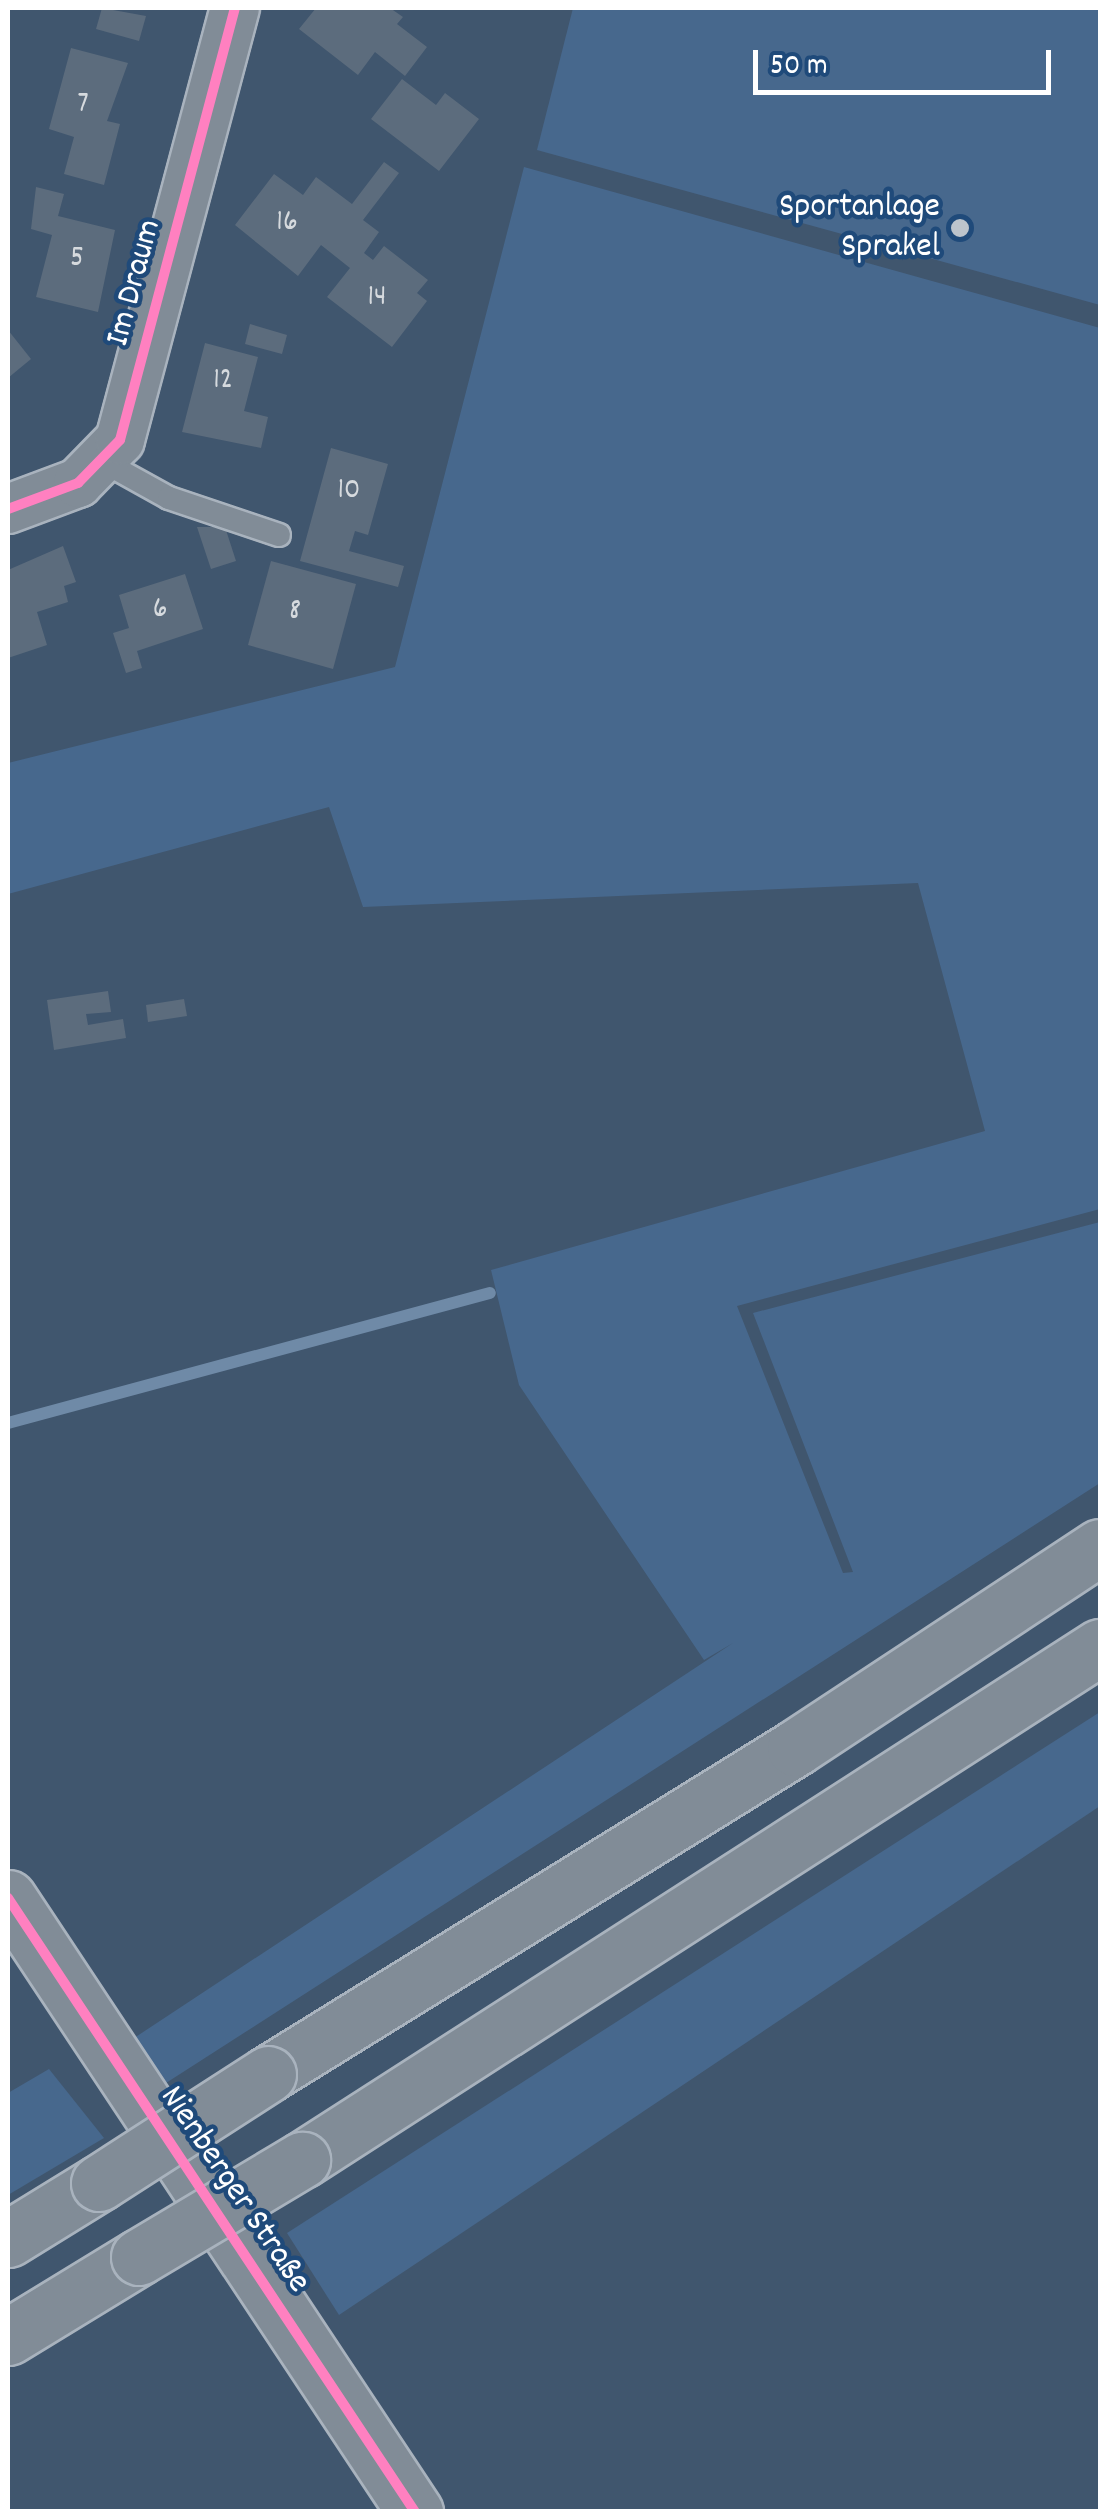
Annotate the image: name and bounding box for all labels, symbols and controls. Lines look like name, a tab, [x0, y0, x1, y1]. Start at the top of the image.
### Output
scale bar	[758, 30, 1056, 92]
text: 50 m	[770, 46, 828, 89]
house number: 7	[77, 88, 89, 124]
place label: Sportanlage Sprakel	[779, 187, 940, 269]
house number: 16	[276, 206, 298, 242]
street label: Im Draum	[98, 215, 172, 351]
marker: Sportanlage Sprakel	[949, 217, 971, 239]
house number: 5	[70, 242, 84, 278]
house number: 14	[367, 281, 387, 317]
house number: 12	[213, 364, 233, 400]
house number: 10	[338, 474, 360, 510]
house number: 6	[153, 593, 167, 629]
house number: 8	[289, 595, 301, 631]
street label: Nienberger Straße	[149, 2079, 319, 2301]

